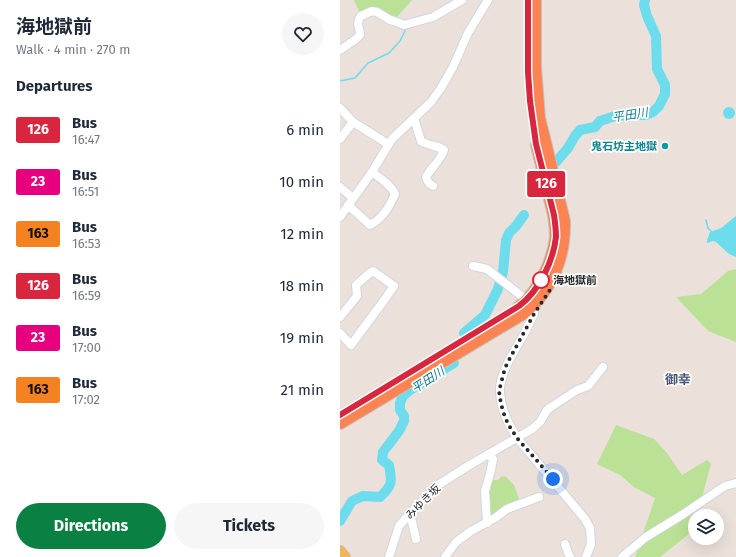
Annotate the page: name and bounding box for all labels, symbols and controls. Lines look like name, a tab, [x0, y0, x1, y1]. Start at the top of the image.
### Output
button: heart	[282, 13, 324, 55]
text: 海地獄前	[16, 15, 92, 38]
text: Walk · 4 min · 270 m	[16, 42, 130, 57]
text: Departures	[16, 77, 93, 95]
water label: 平田川	[611, 105, 651, 125]
text: Bus	[72, 114, 97, 132]
text: 126	[27, 121, 49, 138]
text: 6 min	[286, 121, 324, 139]
text: 16:47	[72, 132, 100, 147]
place label: 鬼石坊主地獄	[591, 140, 657, 153]
marker: 鬼石坊主地獄	[660, 141, 670, 151]
text: Bus	[72, 166, 97, 184]
line badge: 126	[523, 171, 569, 197]
text: 23	[31, 173, 45, 190]
text: 10 min	[279, 173, 324, 191]
text: 126	[535, 175, 557, 192]
text: 16:51	[72, 184, 99, 199]
text: Bus	[72, 218, 97, 236]
text: 163	[27, 225, 49, 242]
text: 12 min	[280, 225, 324, 243]
text: 16:53	[72, 236, 101, 251]
text: Bus	[72, 270, 97, 288]
marker: 海地獄前	[532, 271, 550, 289]
place label: 海地獄前	[553, 274, 597, 287]
text: 126	[27, 277, 49, 294]
text: 18 min	[279, 277, 324, 295]
text: 16:59	[72, 288, 101, 303]
text: Bus	[72, 322, 97, 340]
text: 23	[31, 329, 45, 346]
text: 19 min	[280, 329, 324, 347]
text: 17:00	[72, 340, 101, 355]
water label: 平田川	[409, 363, 449, 396]
district label: 御幸	[665, 372, 691, 387]
text: Bus	[72, 374, 97, 392]
text: 163	[27, 381, 49, 398]
text: 21 min	[281, 381, 324, 399]
text: 17:02	[72, 392, 100, 407]
your location	[543, 469, 563, 489]
street label: みゆき坂	[403, 482, 443, 522]
button: Directions	[16, 503, 166, 549]
button: Tickets	[174, 503, 324, 549]
map controls	[688, 509, 724, 545]
button: layers	[688, 509, 724, 545]

